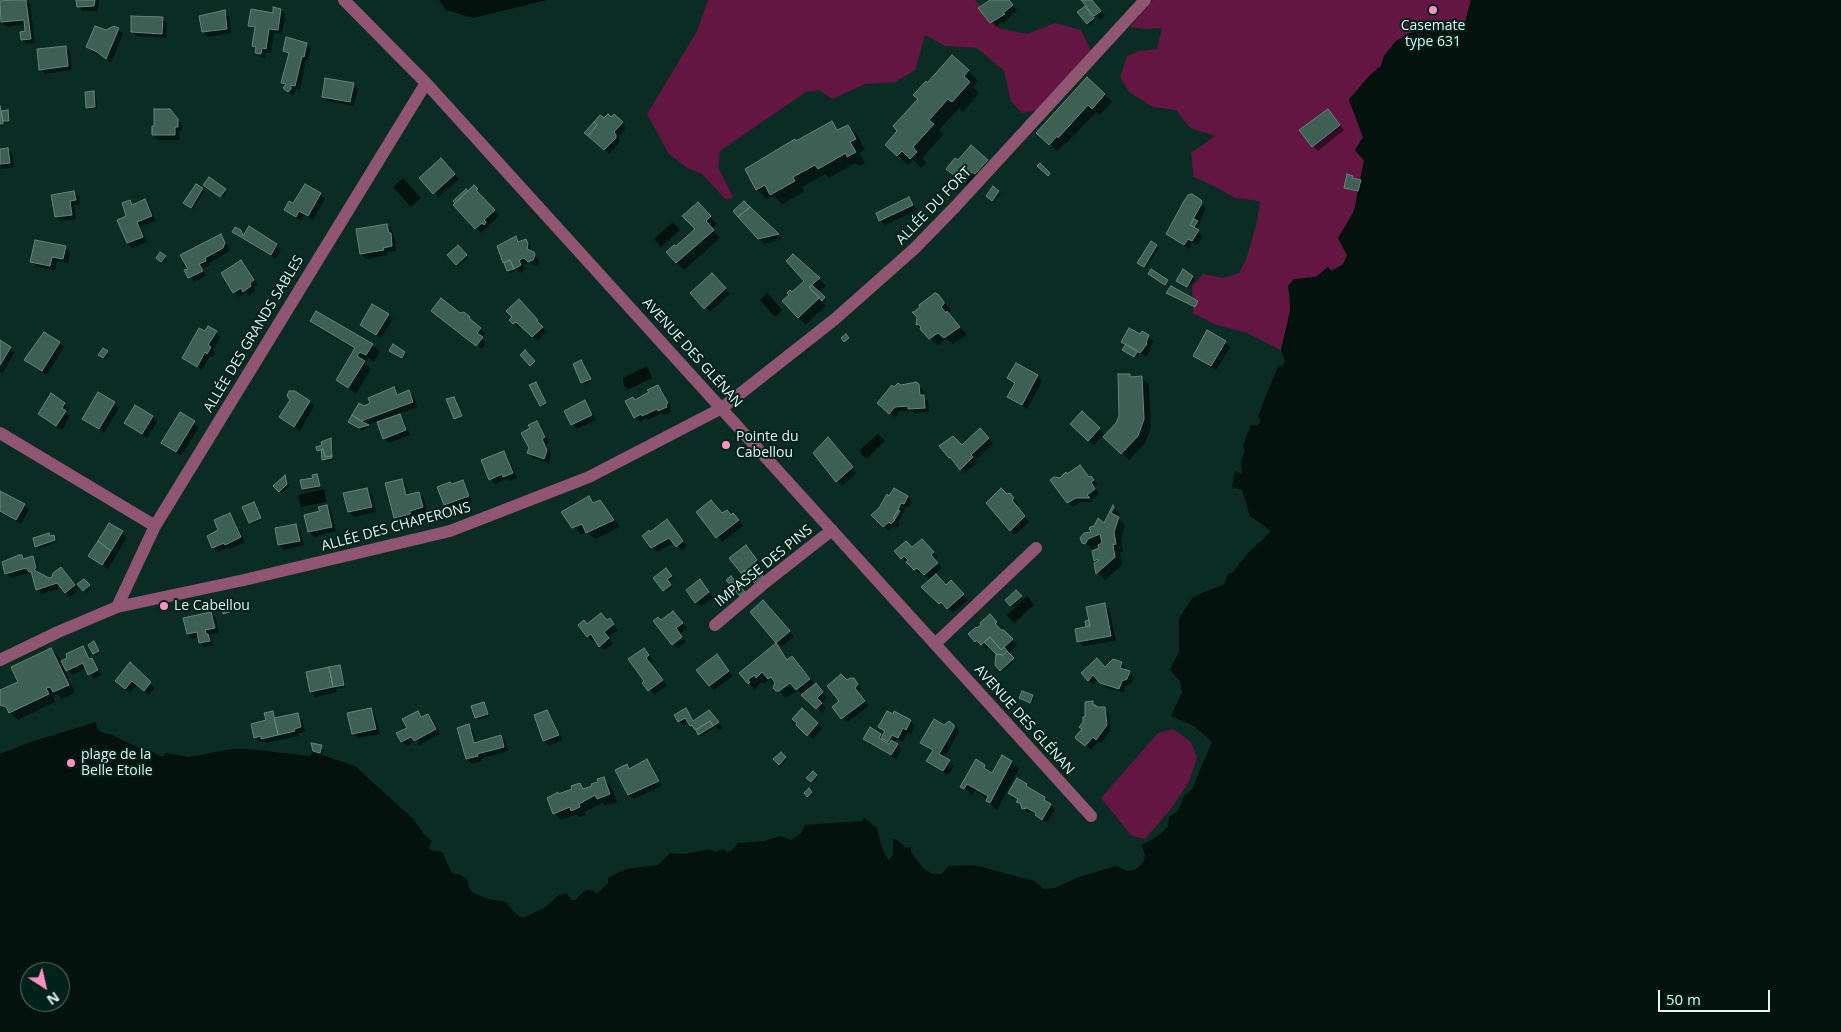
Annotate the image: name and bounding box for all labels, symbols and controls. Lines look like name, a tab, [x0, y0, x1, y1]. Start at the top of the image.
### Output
marker: Casemate type 631	[1427, 4, 1439, 16]
place label: Casemate type 631	[1401, 18, 1465, 50]
street label: ALLÉE DU FORT	[893, 164, 975, 248]
street label: ALLÉE DES GRANDS SABLES	[200, 253, 308, 415]
street label: AVENUE DES GLÉNAN	[638, 295, 746, 411]
place label: Pointe du Cabellou	[736, 429, 799, 462]
marker: Pointe du Cabellou	[720, 439, 732, 451]
street label: ALLÉE DES CHAPERONS	[320, 499, 472, 555]
street label: IMPASSE DES PINS	[712, 522, 816, 610]
place label: Le Cabellou	[174, 598, 250, 614]
marker: Le Cabellou	[158, 600, 170, 612]
street label: AVENUE DES GLÉNAN	[970, 662, 1078, 778]
place label: plage de la Belle Etoile	[81, 747, 153, 780]
marker: plage de la Belle Etoile	[65, 757, 77, 769]
north arrow	[20, 962, 70, 1012]
scale bar	[1661, 980, 1774, 1012]
text: N	[43, 988, 63, 1010]
text: 50 m	[1666, 989, 1701, 1009]

